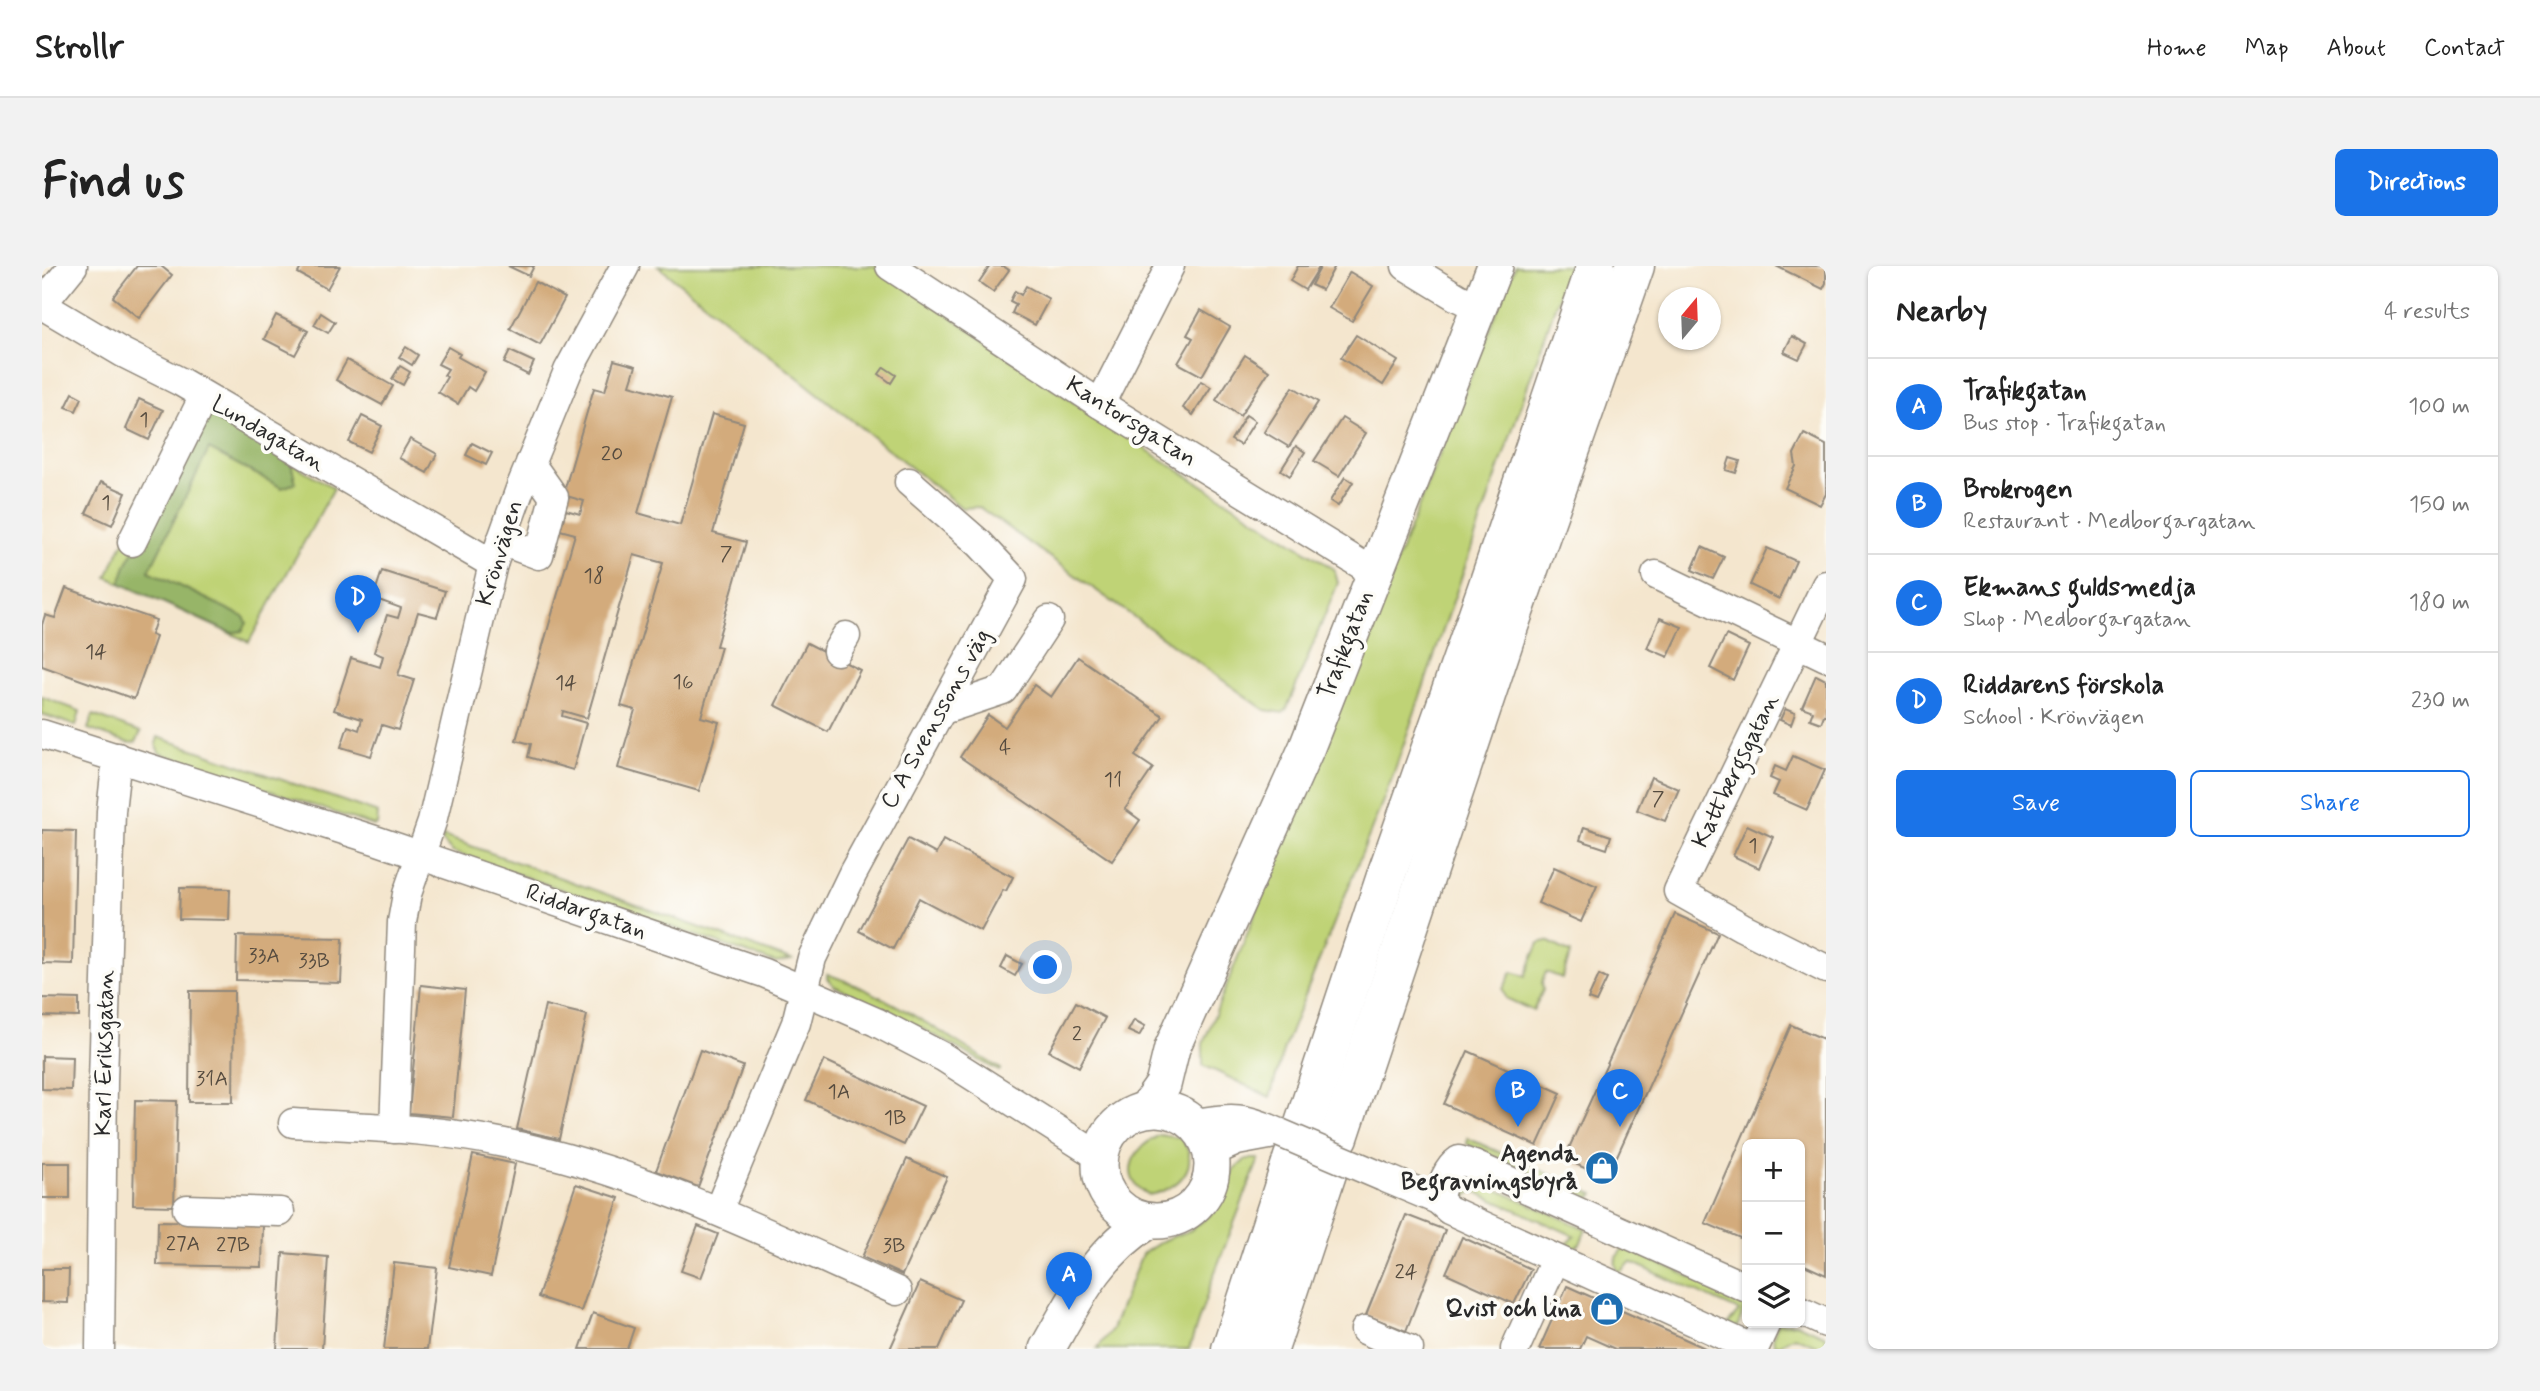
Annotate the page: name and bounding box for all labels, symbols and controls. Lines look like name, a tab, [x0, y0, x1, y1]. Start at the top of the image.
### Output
text: Strollr	[35, 26, 124, 70]
text: Home	[2147, 33, 2207, 64]
text: Map	[2245, 33, 2289, 64]
text: About	[2327, 33, 2386, 64]
text: Contact	[2424, 33, 2505, 64]
button: Directions	[2335, 149, 2498, 216]
text: Find us	[42, 150, 185, 215]
north arrow	[1658, 287, 1721, 350]
text: Nearby	[1896, 292, 1987, 331]
text: 4 results	[2384, 297, 2470, 327]
street label: Kantorsgatan	[1059, 369, 1202, 476]
text: Trafikgatan	[1963, 375, 2087, 409]
street label: Lundagatan	[205, 389, 331, 479]
text: A	[1911, 392, 1927, 422]
text: 100 m	[2408, 392, 2470, 422]
house number: 1	[139, 406, 149, 434]
text: Bus stop · Trafikgatan	[1963, 409, 2166, 439]
house number: 20	[601, 440, 623, 468]
text: Brokrogen	[1963, 473, 2073, 507]
house number: 1	[101, 489, 111, 517]
text: B	[1912, 490, 1926, 520]
text: 150 m	[2409, 490, 2470, 520]
street label: Krönvägen	[469, 496, 531, 610]
text: Restaurant · Medborgargatan	[1963, 507, 2256, 537]
house number: 7	[720, 540, 733, 568]
house number: 18	[584, 562, 604, 590]
text: Ekmans guldsmedja	[1963, 571, 2196, 605]
pin: D	[335, 575, 381, 633]
street label: Trafikgatan	[1311, 586, 1384, 705]
text: C	[1911, 588, 1927, 618]
text: 180 m	[2409, 588, 2470, 618]
text: Shop · Medborgargatan	[1963, 605, 2191, 635]
street label: C A Svenssons väg	[874, 623, 998, 815]
house number: 14	[85, 638, 107, 666]
house number: 16	[673, 668, 694, 696]
house number: 14	[555, 669, 577, 697]
text: Riddarens förskola	[1963, 669, 2164, 703]
text: D	[1911, 686, 1927, 716]
text: 230 m	[2411, 686, 2470, 716]
street label: Kattbergsgatan	[1685, 689, 1789, 854]
text: School · Krönvägen	[1963, 703, 2145, 733]
house number: 4	[999, 734, 1011, 762]
house number: 11	[1104, 766, 1122, 794]
button: Save	[1896, 770, 2176, 837]
button: Share	[2190, 770, 2470, 837]
house number: 7	[1652, 785, 1665, 813]
house number: 1	[1748, 832, 1758, 860]
street label: Riddargatan	[520, 877, 651, 950]
house number: 33A	[248, 942, 280, 970]
house number: 33B	[298, 947, 330, 975]
your location	[1028, 950, 1062, 984]
street label: Karl Eriksgatan	[88, 970, 122, 1136]
house number: 2	[1072, 1020, 1082, 1048]
house number: 31A	[196, 1065, 228, 1093]
pin: B	[1495, 1069, 1541, 1127]
pin: C	[1597, 1069, 1643, 1127]
house number: 1A	[827, 1078, 851, 1106]
house number: 1B	[884, 1104, 906, 1132]
place label: Agenda Begravningsbyrå	[1401, 1139, 1579, 1201]
map controls	[1742, 1139, 1805, 1328]
button: +	[1742, 1139, 1805, 1202]
shop icon: Agenda Begravningsbyrå	[1583, 1149, 1621, 1187]
button: −	[1742, 1202, 1805, 1265]
house number: 27A	[166, 1230, 200, 1258]
house number: 27B	[216, 1231, 250, 1259]
house number: 3B	[883, 1232, 905, 1260]
pin: A	[1046, 1252, 1092, 1310]
house number: 24	[1394, 1258, 1418, 1286]
button: layers	[1742, 1265, 1805, 1328]
shop icon: Qvist och lina	[1588, 1290, 1626, 1328]
place label: Qvist och lina	[1446, 1294, 1582, 1325]

